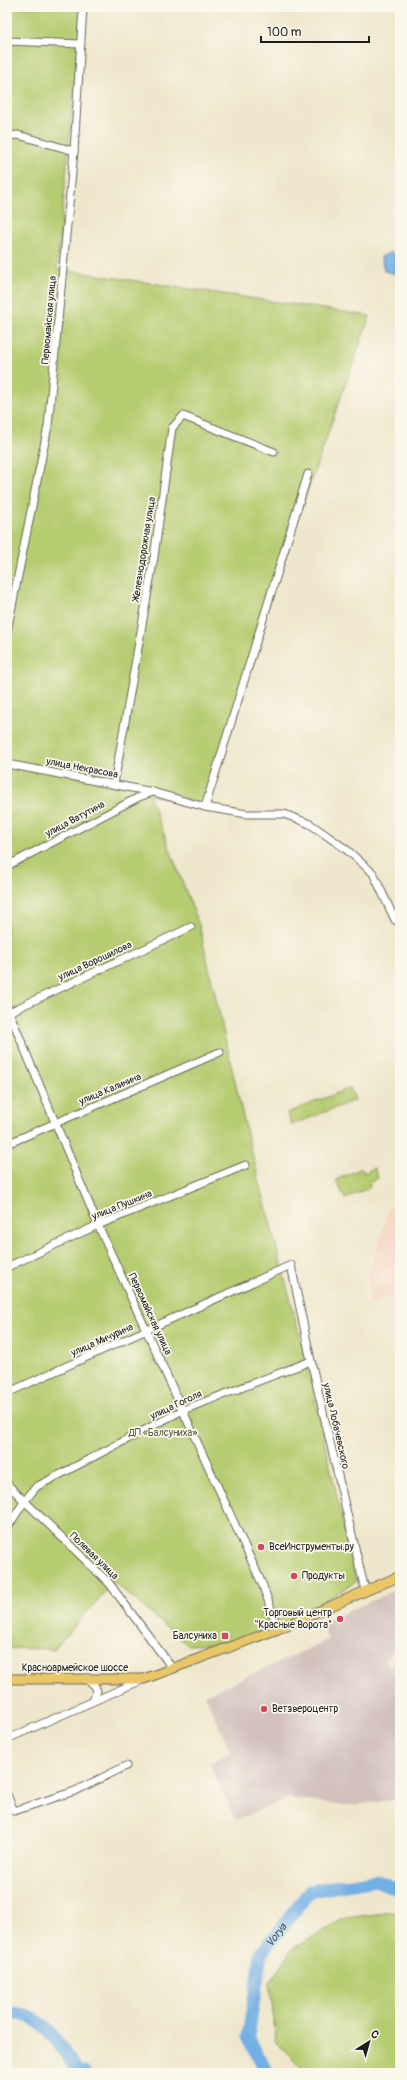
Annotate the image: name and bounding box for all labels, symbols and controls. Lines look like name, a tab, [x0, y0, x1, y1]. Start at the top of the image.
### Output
scale bar	[261, 18, 369, 44]
text: 100 m	[267, 25, 302, 40]
street label: Первомайская улица	[39, 275, 59, 365]
street label: Железнодорожная улица	[130, 496, 158, 604]
street label: улица Некрасова	[44, 755, 119, 781]
street label: улица Ватутина	[42, 798, 107, 840]
street label: улица Ворошилова	[55, 939, 134, 984]
street label: улица Калинина	[76, 1070, 143, 1108]
street label: улица Пушкина	[89, 1187, 154, 1223]
street label: Первомайская улица	[126, 1271, 174, 1357]
street label: улица Мичурина	[68, 1321, 135, 1359]
street label: улица Лобачевского	[320, 1381, 352, 1471]
street label: улица Гоголя	[147, 1388, 204, 1423]
park label: ДП «Балсуниха»	[128, 1427, 197, 1439]
street label: Полевая улица	[67, 1530, 121, 1582]
place label: ВсеИнструменты.ру	[269, 1541, 354, 1553]
marker: ВсеИнструменты.ру	[256, 1542, 266, 1552]
place label: Продукты	[302, 1570, 345, 1582]
marker: Продукты	[289, 1571, 299, 1581]
place label: Торговый центр "Красные Ворота"	[254, 1607, 332, 1631]
marker: Торговый центр "Красные Ворота"	[335, 1614, 345, 1624]
place label: Балсуниха	[173, 1630, 217, 1642]
marker: Балсуниха	[220, 1631, 230, 1641]
street label: Красноармейское шоссе	[22, 1662, 128, 1674]
place label: Ветзвероцентр	[272, 1703, 339, 1715]
marker: Ветзвероцентр	[259, 1704, 269, 1714]
water label: Vorya	[263, 1920, 290, 1949]
north arrow	[349, 2022, 389, 2062]
text: С	[368, 2027, 382, 2042]

